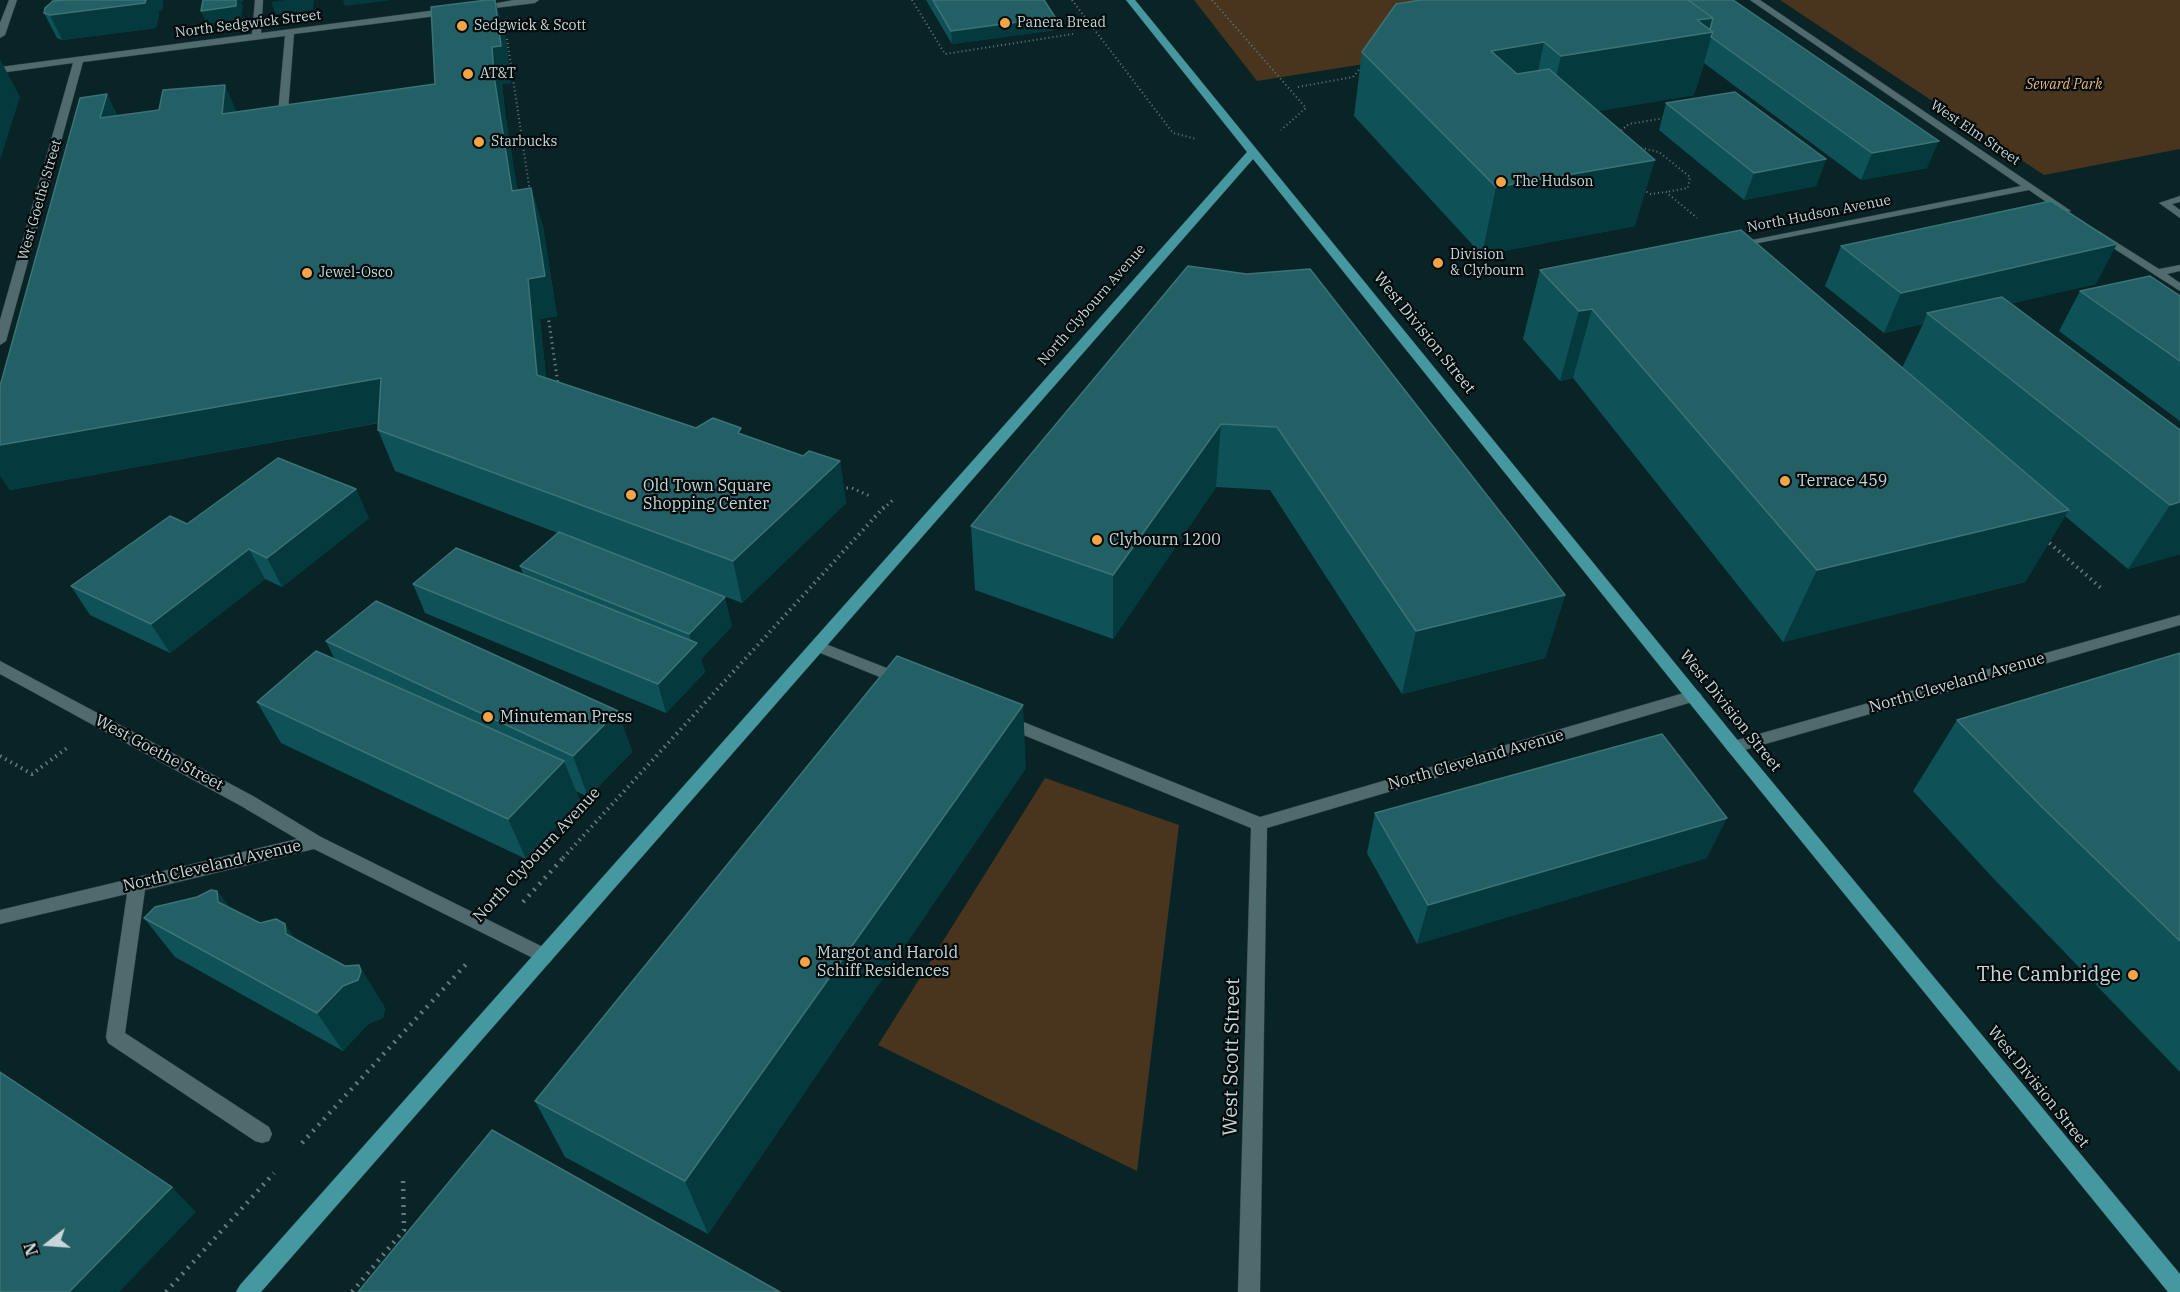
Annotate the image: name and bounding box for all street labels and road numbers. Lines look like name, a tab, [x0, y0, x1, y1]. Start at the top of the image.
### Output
street label: North Sedgwick Street	[174, 7, 322, 41]
street label: West Elm Street	[1927, 97, 2023, 169]
street label: West Goethe Street	[15, 138, 65, 262]
street label: North Hudson Avenue	[1746, 192, 1892, 236]
street label: North Clybourn Avenue	[1035, 241, 1149, 369]
street label: West Division Street	[1369, 268, 1479, 398]
street label: West Division Street	[1675, 646, 1785, 776]
street label: North Cleveland Avenue	[1867, 649, 2047, 717]
street label: West Goethe Street	[92, 711, 226, 795]
street label: North Cleveland Avenue	[1386, 726, 1566, 794]
street label: North Clybourn Avenue	[469, 783, 605, 927]
street label: North Cleveland Avenue	[121, 836, 303, 896]
street label: West Scott Street	[1219, 978, 1245, 1136]
street label: West Division Street	[1983, 1022, 2093, 1152]

